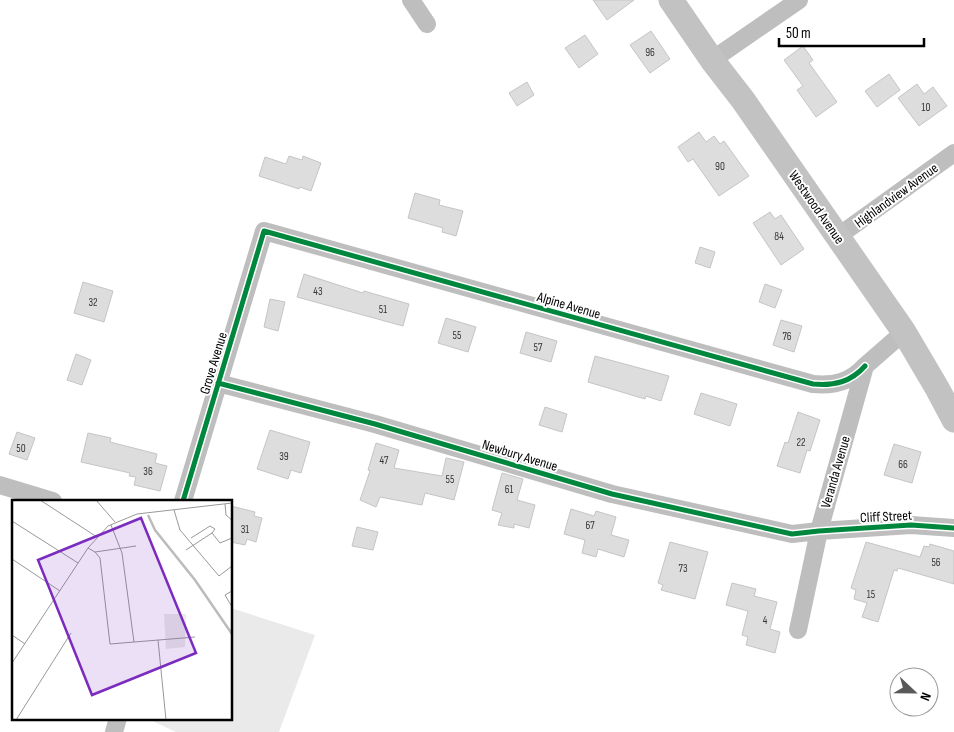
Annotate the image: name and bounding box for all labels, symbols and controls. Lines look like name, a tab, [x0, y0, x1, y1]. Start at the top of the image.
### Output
scale bar	[779, 15, 924, 47]
text: 50 m	[786, 24, 811, 43]
house number: 96	[645, 46, 655, 59]
house number: 10	[922, 101, 930, 114]
street label: Highlandview Avenue	[851, 159, 941, 231]
house number: 90	[715, 160, 725, 173]
street label: Westwood Avenue	[785, 167, 848, 247]
house number: 84	[774, 230, 784, 243]
house number: 43	[313, 285, 323, 298]
street label: Alpine Avenue	[534, 288, 603, 323]
house number: 32	[88, 296, 98, 309]
house number: 51	[379, 303, 387, 316]
house number: 55	[453, 329, 461, 342]
street label: Grove Avenue	[196, 330, 231, 396]
house number: 76	[782, 330, 792, 343]
house number: 57	[534, 341, 543, 354]
street label: Veranda Avenue	[817, 434, 854, 510]
street label: Newbury Avenue	[480, 436, 560, 475]
house number: 22	[796, 436, 806, 449]
house number: 50	[16, 442, 26, 455]
house number: 39	[279, 450, 289, 463]
house number: 47	[380, 454, 389, 467]
house number: 66	[898, 458, 908, 471]
house number: 36	[143, 465, 153, 478]
house number: 55	[446, 473, 454, 486]
house number: 61	[505, 483, 513, 496]
inset map	[12, 500, 232, 720]
street label: Cliff Street	[860, 507, 912, 526]
house number: 67	[585, 519, 595, 532]
house number: 31	[241, 523, 249, 536]
house number: 56	[931, 556, 941, 569]
house number: 73	[678, 562, 688, 575]
house number: 15	[867, 588, 875, 601]
house number: 4	[763, 614, 768, 627]
north arrow	[889, 667, 939, 717]
text: N	[916, 690, 935, 703]

